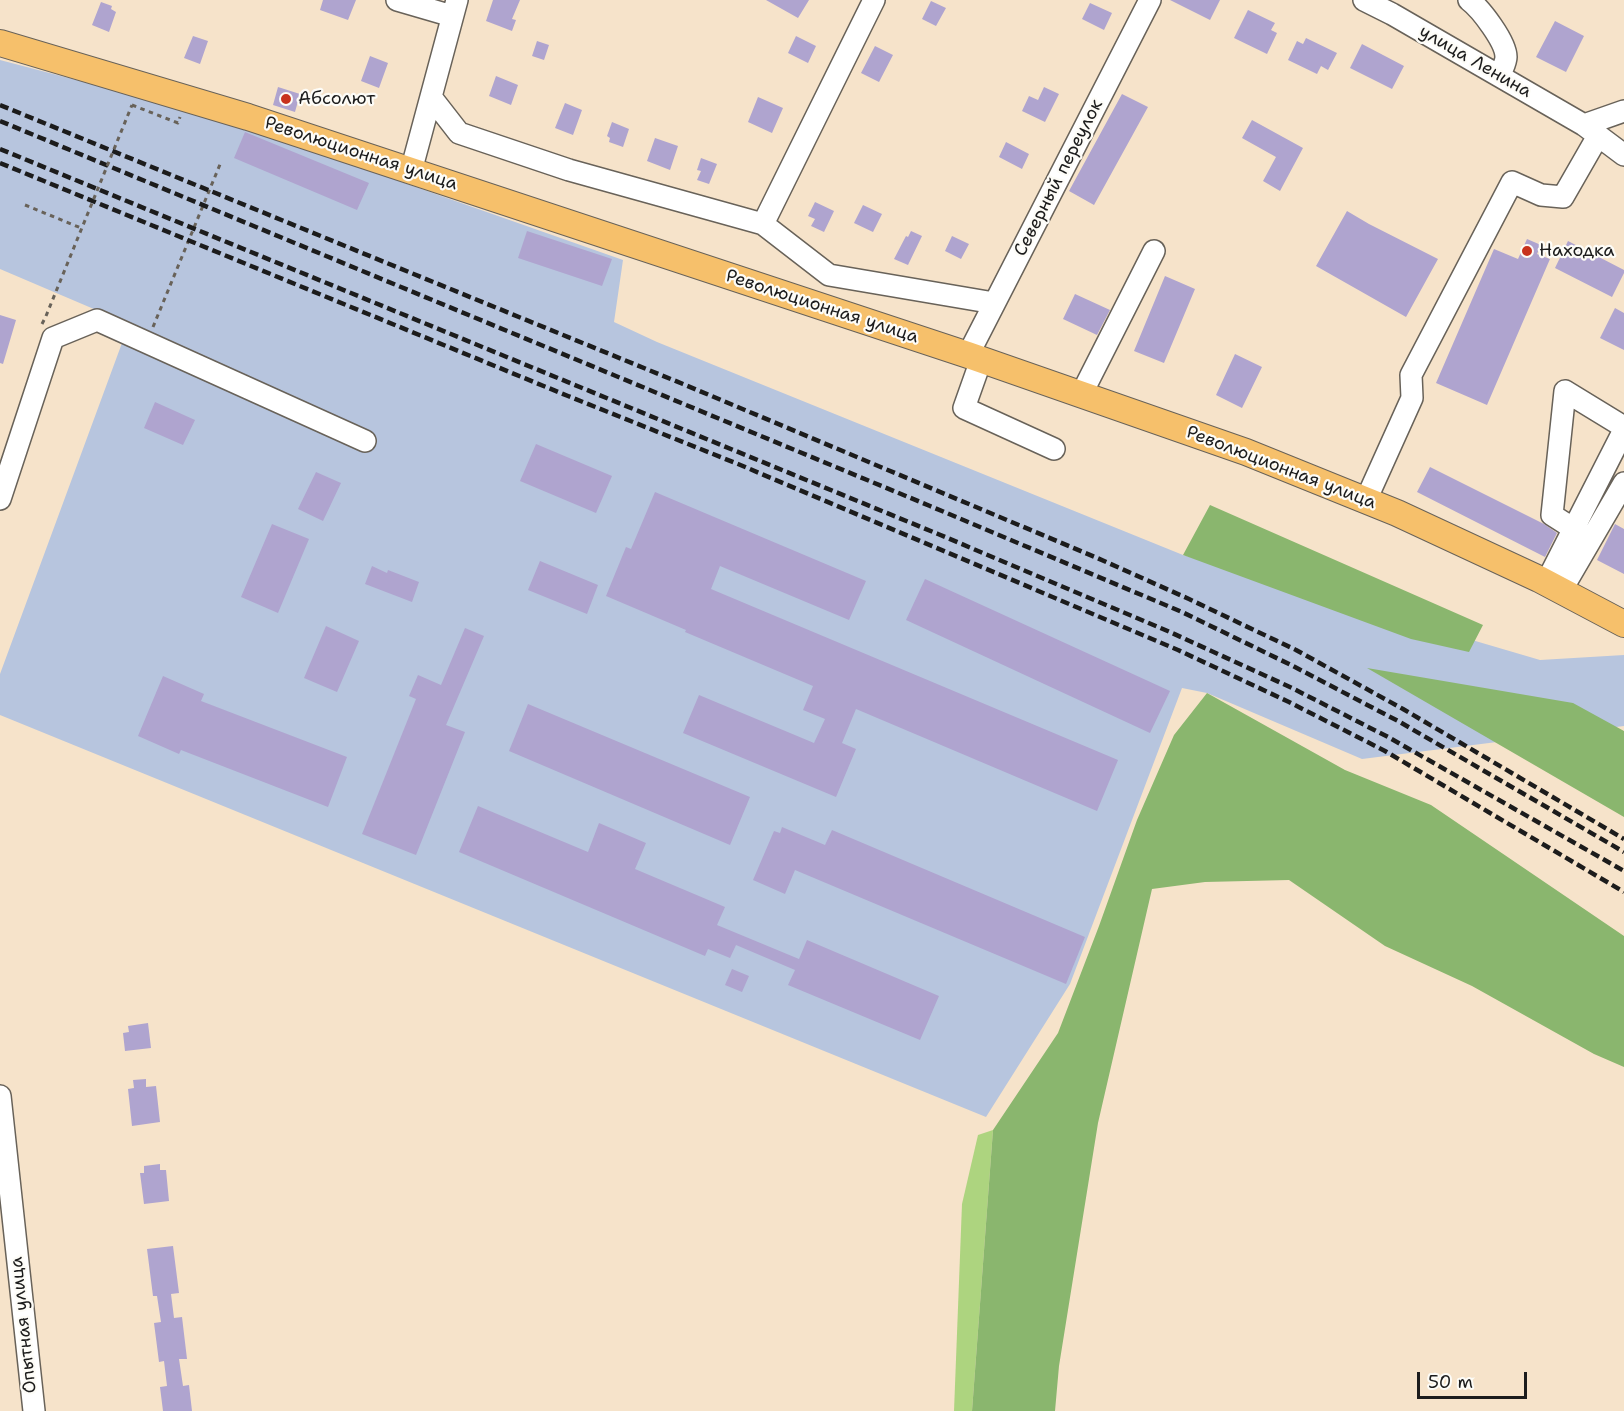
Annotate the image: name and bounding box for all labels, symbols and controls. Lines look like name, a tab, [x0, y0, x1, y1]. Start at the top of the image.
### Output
street label: улица Ленина	[1415, 21, 1535, 103]
place label: Абсолют	[298, 88, 375, 110]
marker: Абсолют	[279, 92, 293, 106]
street label: Северный переулок	[1010, 96, 1108, 260]
street label: Революционная улица	[262, 113, 460, 195]
place label: Находка	[1539, 240, 1614, 262]
marker: Находка	[1520, 244, 1534, 258]
street label: Революционная улица	[723, 266, 921, 348]
street label: Революционная улица	[1183, 422, 1379, 514]
street label: Опытная улица	[6, 1256, 42, 1394]
scale bar	[1420, 1360, 1530, 1398]
text: 50 m	[1428, 1370, 1473, 1394]

